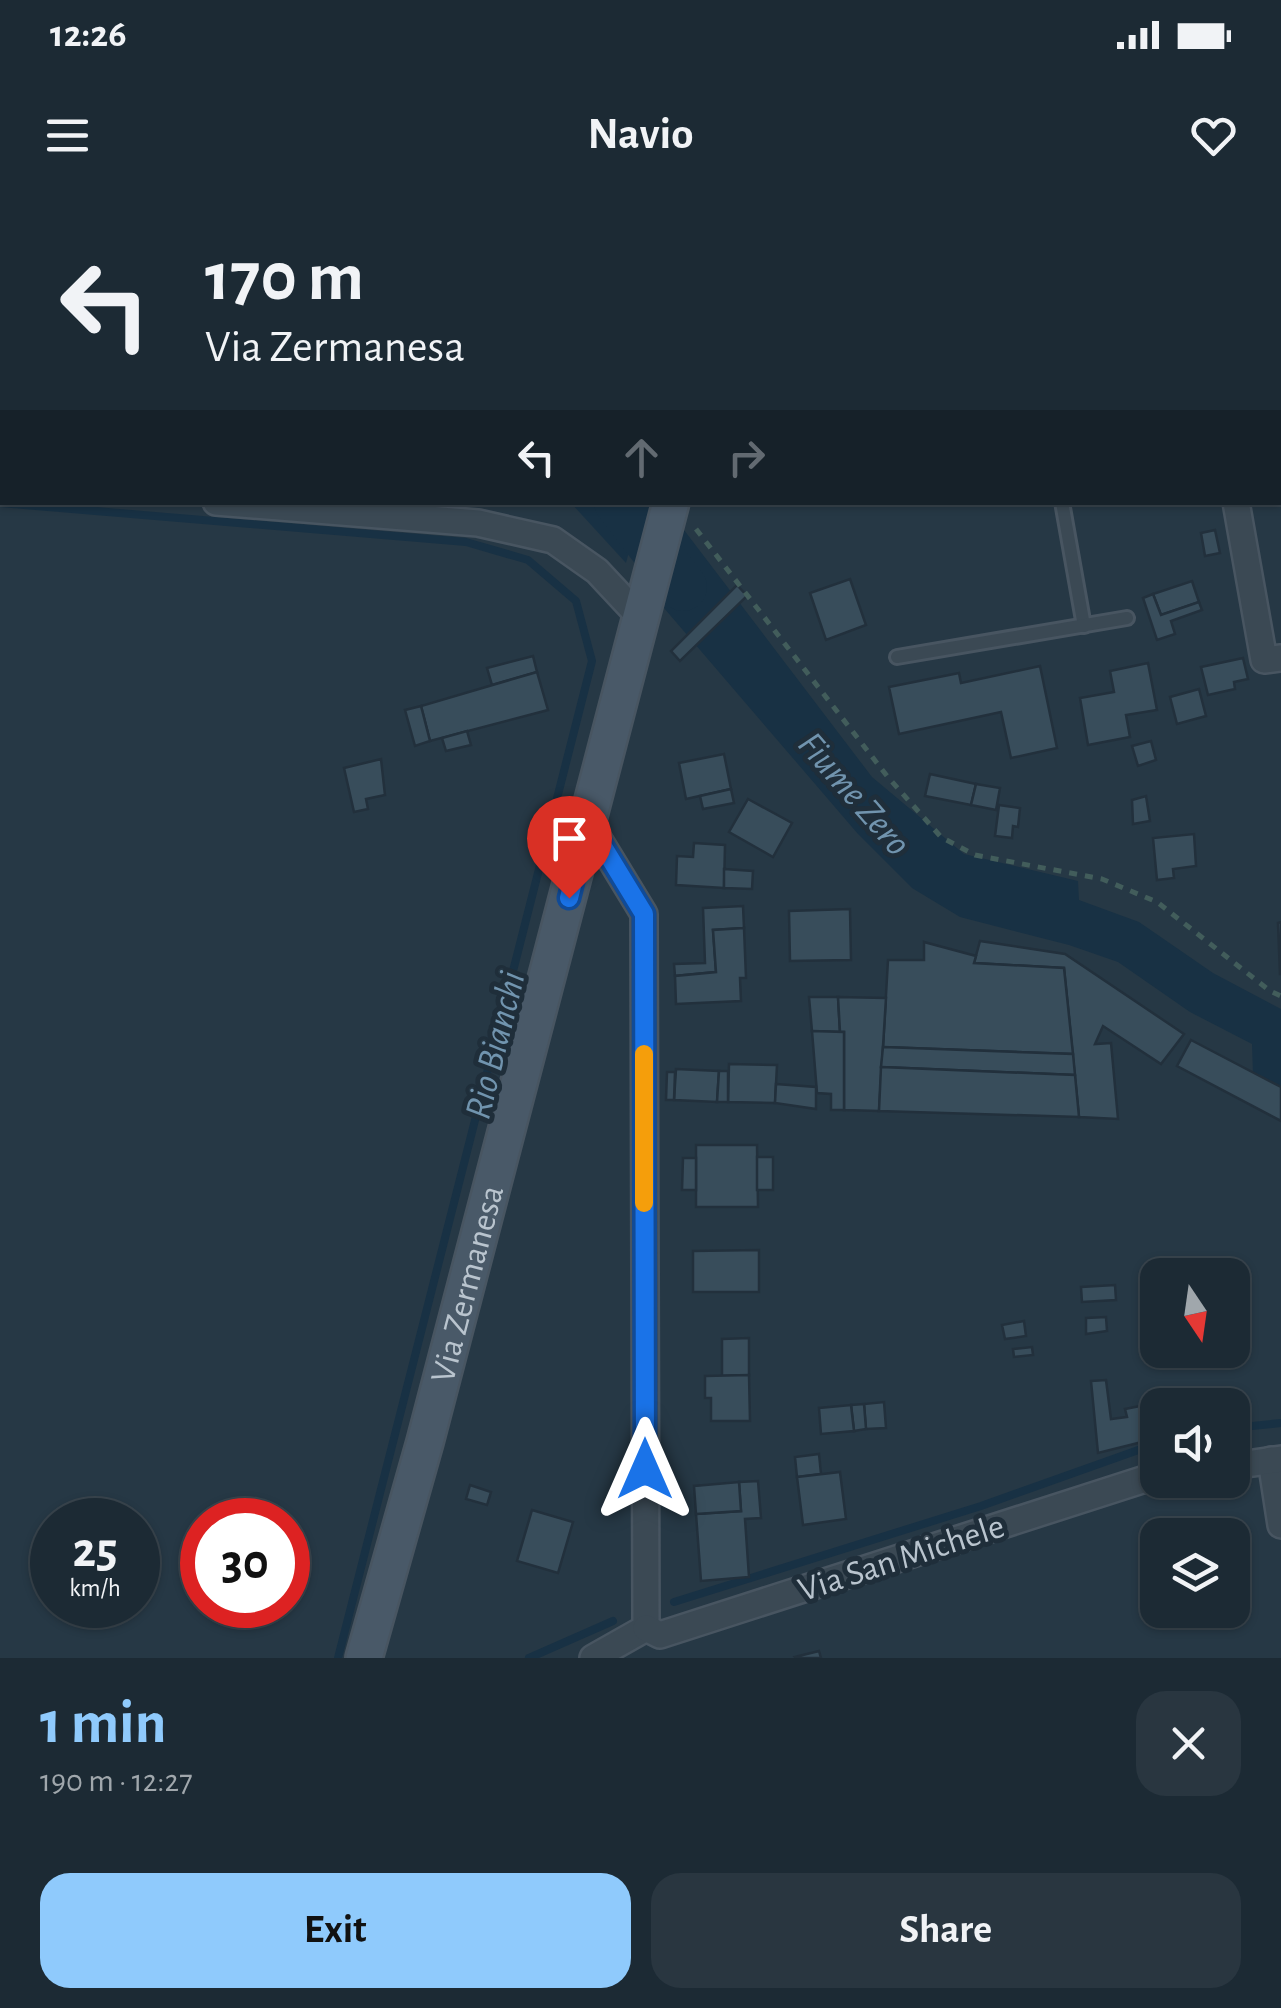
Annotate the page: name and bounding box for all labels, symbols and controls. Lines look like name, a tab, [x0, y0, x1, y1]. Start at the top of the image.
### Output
text: 12:26	[50, 16, 127, 54]
icon: menu	[40, 108, 95, 163]
icon: heart	[1186, 108, 1241, 163]
text: Navio	[588, 112, 693, 157]
icon: left	[40, 240, 170, 370]
text: 170 m	[205, 243, 364, 313]
text: Via Zermanesa	[205, 325, 465, 370]
icon: left	[509, 430, 564, 485]
icon: ahead	[614, 430, 669, 485]
icon: right	[719, 430, 774, 485]
water label: Fiume Zero	[790, 725, 917, 863]
pin	[527, 796, 612, 899]
icon: arrive	[542, 811, 597, 866]
water label: Rio Bianchi	[459, 968, 533, 1123]
street label: Via Zermanesa	[425, 1182, 510, 1386]
north arrow	[1140, 1258, 1250, 1368]
map controls	[1140, 1258, 1250, 1628]
button: sound	[1140, 1388, 1250, 1498]
position arrow	[593, 1417, 697, 1521]
speed limit sign: 30	[180, 1498, 310, 1628]
street label: Via San Michele	[794, 1509, 1009, 1608]
button: layers	[1140, 1518, 1250, 1628]
text: 25	[72, 1526, 118, 1576]
text: km/h	[69, 1576, 121, 1601]
button: close	[1136, 1691, 1241, 1796]
text: 1 min	[40, 1694, 166, 1754]
text: 190 m · 12:27	[40, 1765, 193, 1797]
button: Exit	[40, 1873, 631, 1988]
button: Share	[651, 1873, 1241, 1988]

